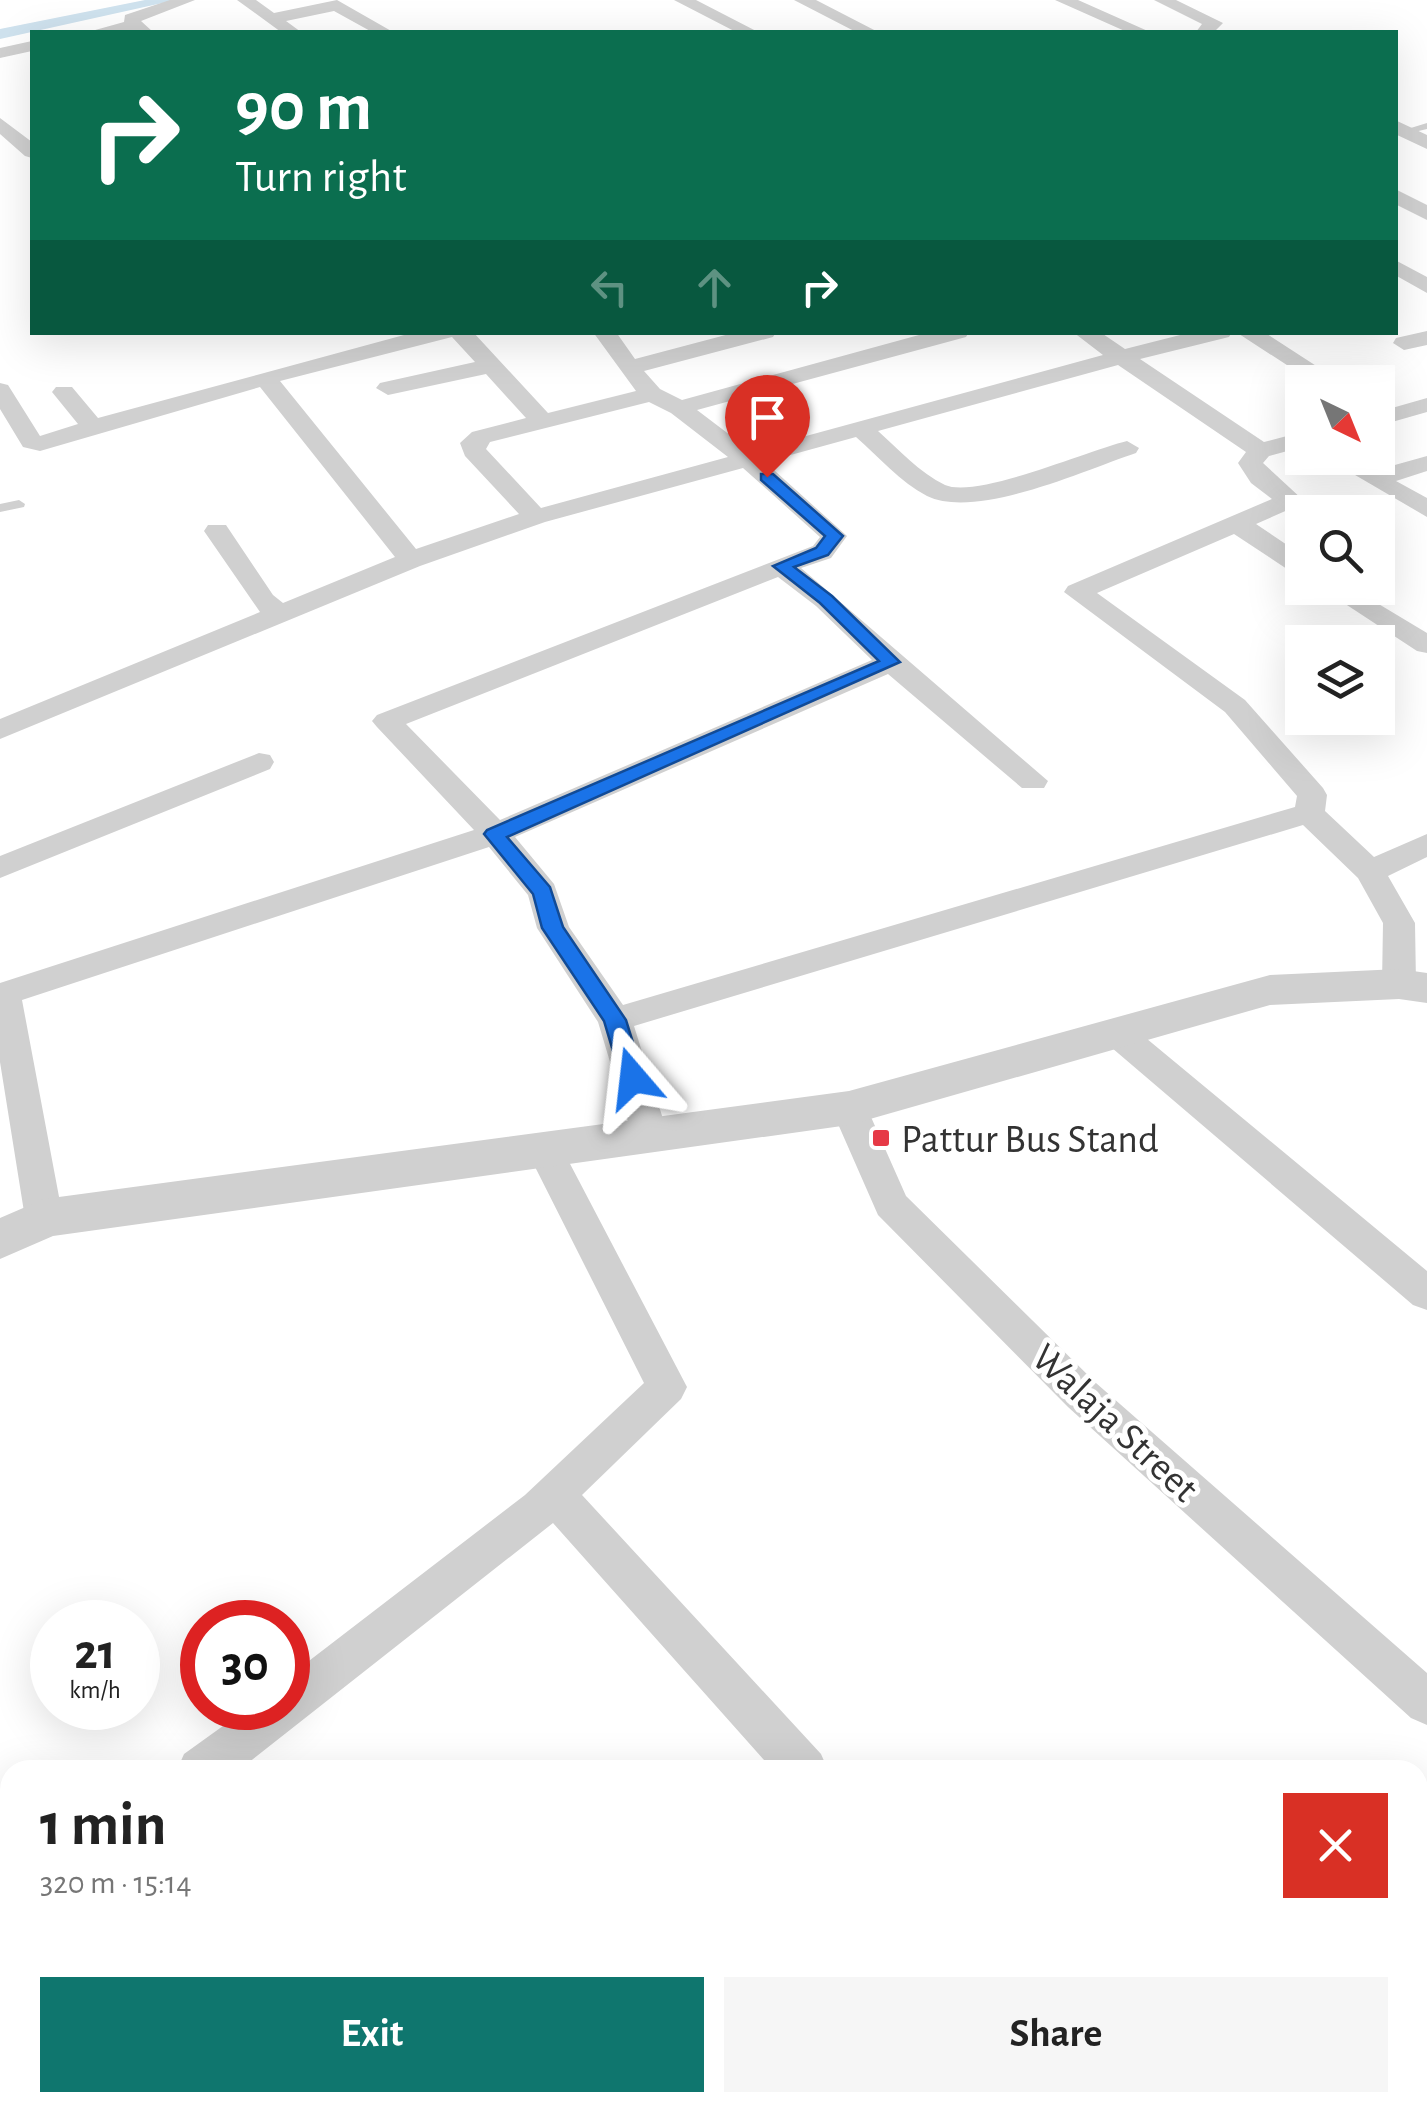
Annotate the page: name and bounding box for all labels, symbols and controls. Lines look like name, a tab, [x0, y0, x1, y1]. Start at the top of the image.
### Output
icon: right	[70, 70, 200, 200]
text: 90 m	[235, 73, 372, 143]
text: Turn right	[235, 155, 407, 200]
icon: left	[582, 260, 637, 315]
icon: ahead	[687, 260, 742, 315]
icon: right	[792, 260, 847, 315]
north arrow	[1285, 365, 1395, 475]
map controls	[1285, 365, 1395, 735]
pin	[725, 375, 810, 478]
icon: arrive	[740, 390, 795, 445]
button: search	[1285, 495, 1395, 605]
button: layers	[1285, 625, 1395, 735]
position arrow	[581, 1026, 685, 1130]
place label: Pattur Bus Stand	[901, 1120, 1159, 1160]
marker: Pattur Bus Stand	[870, 1127, 892, 1149]
street label: Walaja Street	[1024, 1337, 1205, 1510]
speed limit sign: 30	[180, 1600, 310, 1730]
text: 21	[74, 1628, 116, 1678]
text: km/h	[69, 1678, 121, 1703]
button: close	[1283, 1793, 1388, 1898]
text: 1 min	[40, 1796, 166, 1856]
text: 320 m · 15:14	[40, 1867, 192, 1899]
button: Exit	[40, 1977, 704, 2092]
button: Share	[724, 1977, 1388, 2092]

